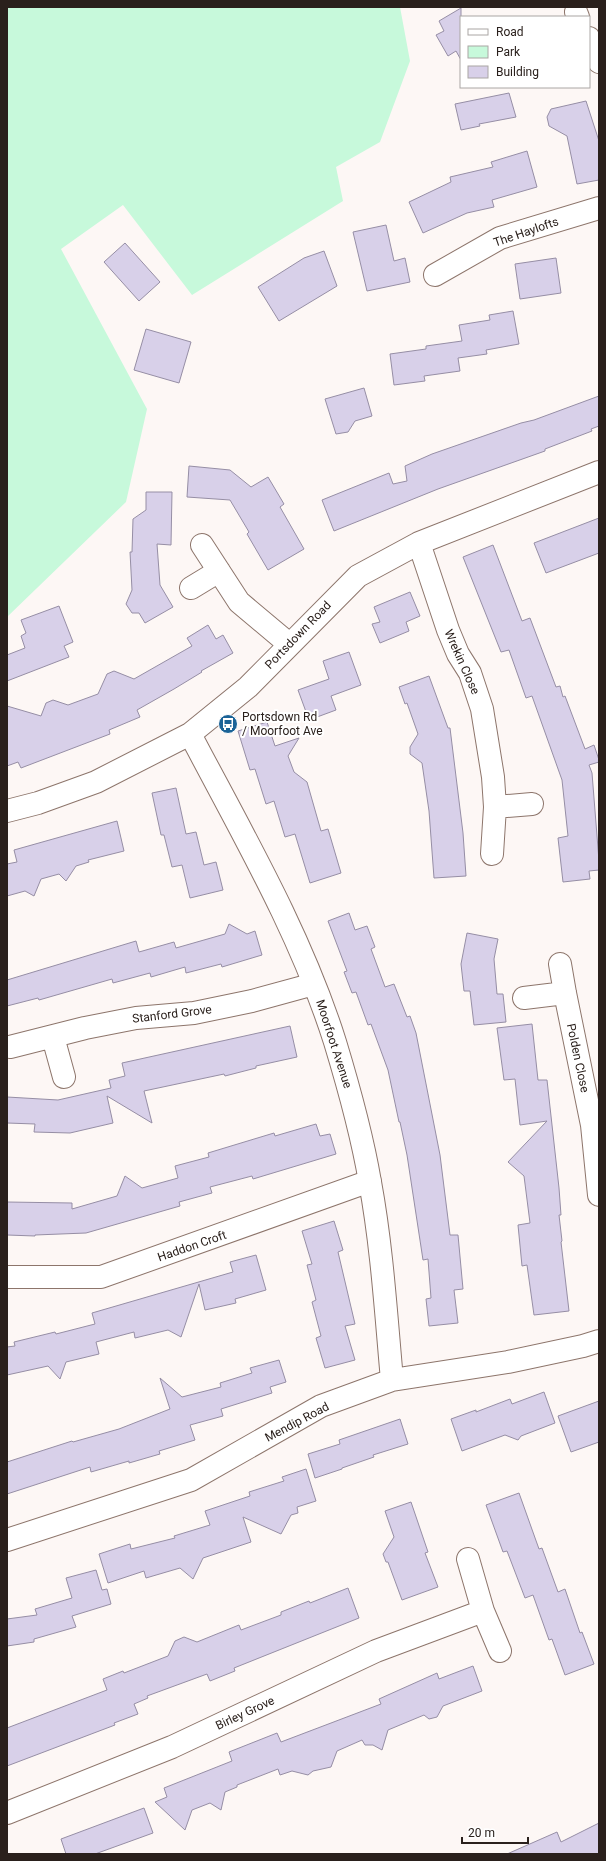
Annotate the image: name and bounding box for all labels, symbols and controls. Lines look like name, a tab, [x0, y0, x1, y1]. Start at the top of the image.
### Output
legend	[460, 16, 590, 88]
text: Road	[496, 25, 524, 39]
text: Park	[496, 45, 521, 59]
text: Building	[496, 65, 539, 79]
street label: The Haylofts	[492, 214, 560, 250]
street label: Portsdown Road	[262, 598, 334, 672]
street label: Wrekin Close	[441, 627, 483, 697]
place label: Portsdown Rd / Moorfoot Ave	[242, 710, 323, 738]
bus stop icon: Portsdown Rd / Moorfoot Ave	[217, 713, 239, 735]
street label: Moorfoot Avenue	[313, 998, 355, 1090]
street label: Stanford Grove	[131, 1002, 213, 1026]
street label: Polden Close	[564, 1022, 592, 1094]
street label: Haddon Croft	[156, 1228, 228, 1264]
street label: Mendip Road	[263, 1399, 331, 1445]
street label: Birley Grove	[213, 1693, 277, 1733]
scale bar	[462, 1819, 528, 1845]
text: 20 m	[468, 1826, 495, 1840]

